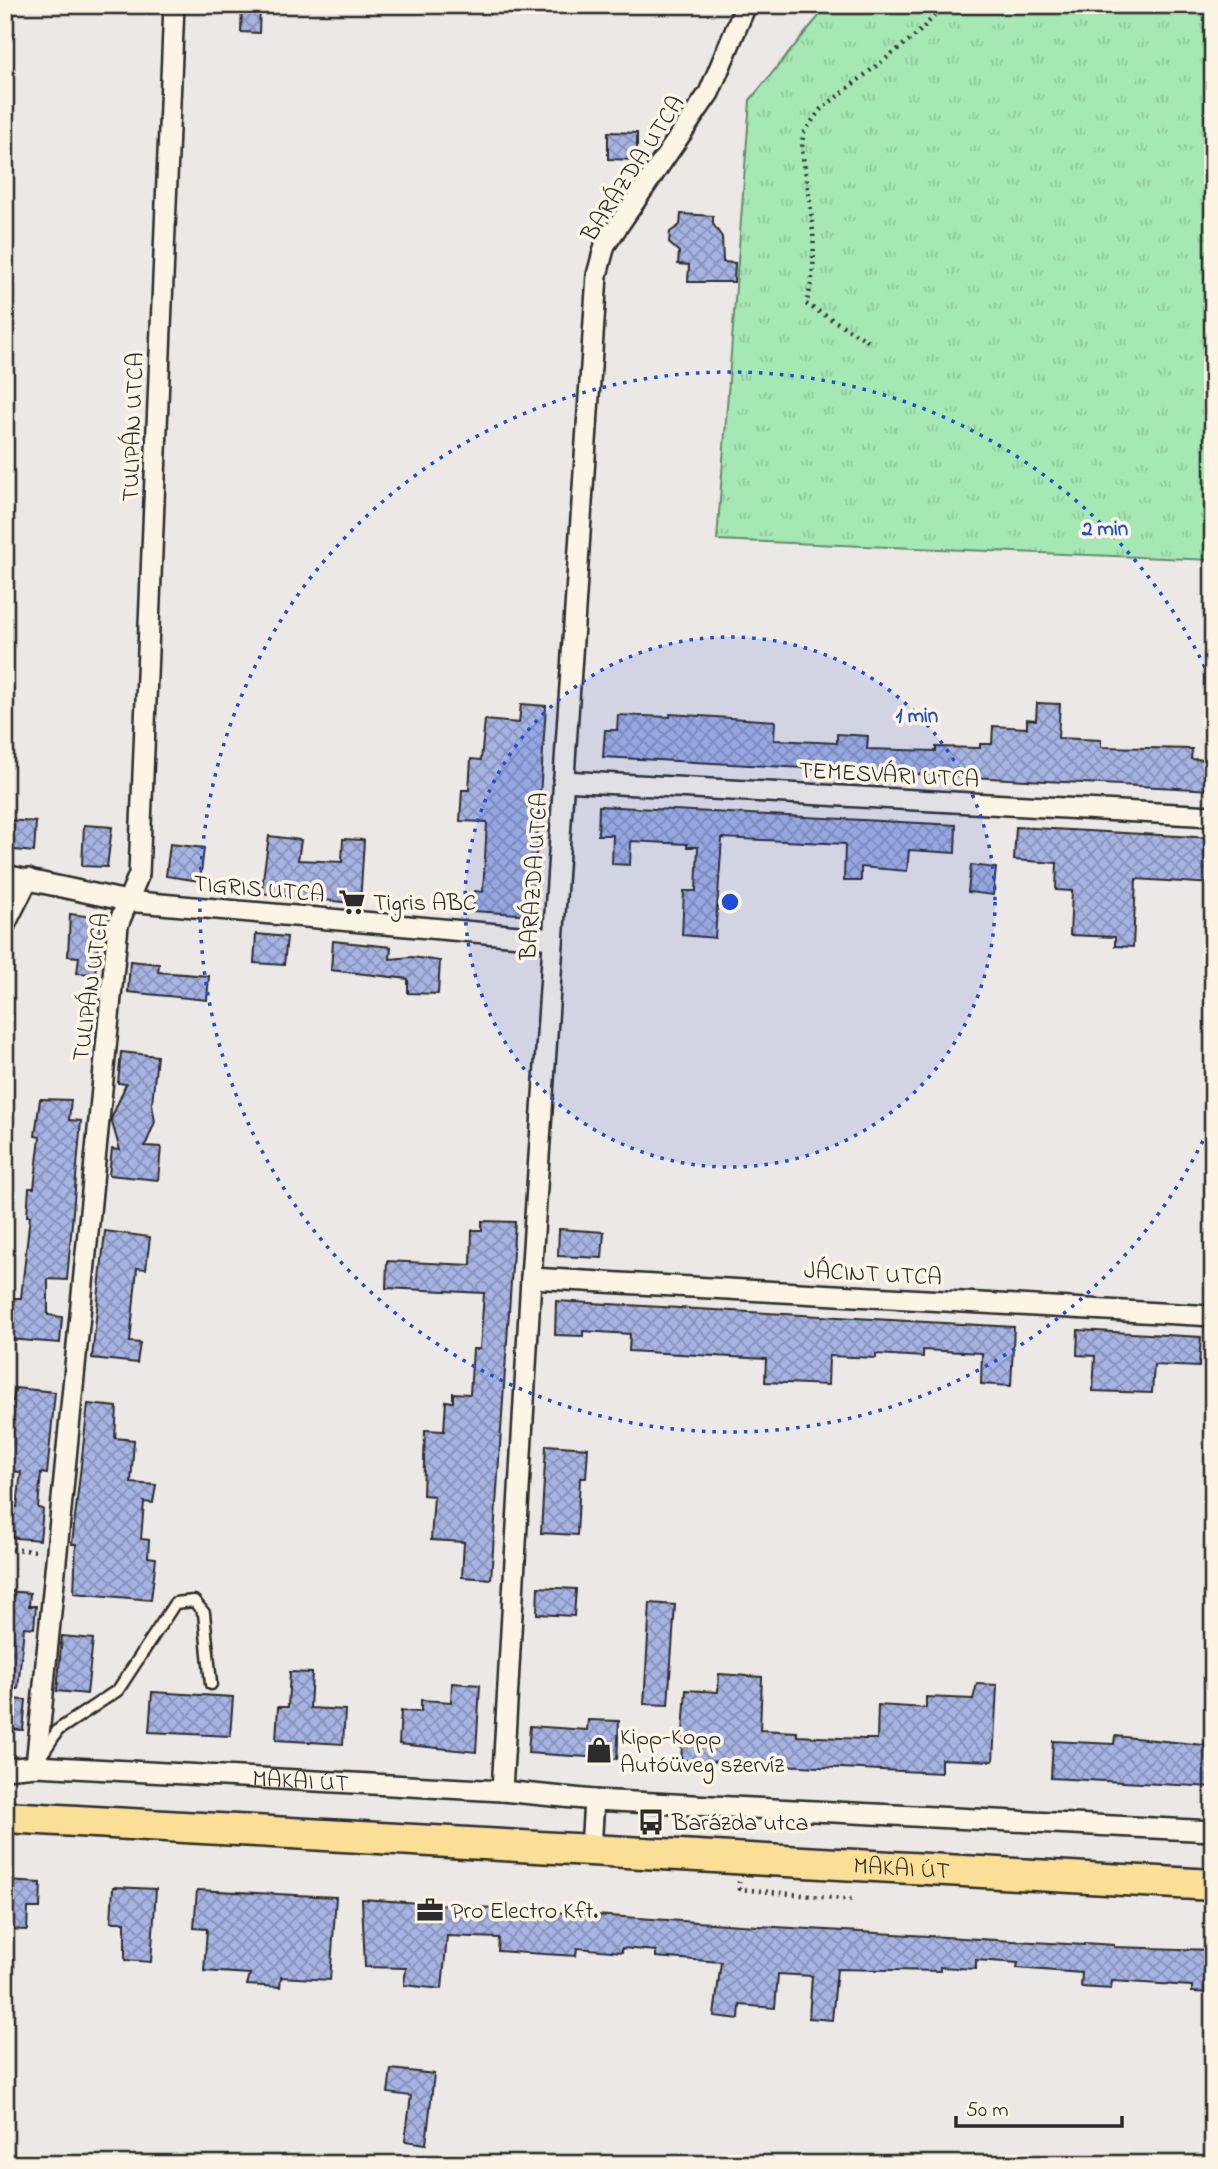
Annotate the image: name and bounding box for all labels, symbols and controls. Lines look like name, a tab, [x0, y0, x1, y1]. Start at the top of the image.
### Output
street label: BARÁZDA UTCA	[573, 89, 694, 250]
street label: TULIPÁN UTCA	[114, 352, 155, 503]
text: 2 min	[1081, 515, 1128, 545]
text: 1 min	[896, 702, 938, 732]
street label: TEMESVÁRI UTCA	[798, 754, 980, 799]
street label: BARÁZDA UTCA	[512, 791, 559, 962]
street label: TIGRIS UTCA	[192, 867, 326, 914]
supermarket icon: Tigris ABC	[337, 887, 367, 917]
place label: Tigris ABC	[373, 887, 476, 922]
centre of rings	[718, 890, 742, 914]
street label: TULIPÁN UTCA	[65, 911, 120, 1064]
street label: JÁCINT UTCA	[803, 1254, 943, 1297]
place label: Kipp-Kopp Autóüveg szervíz	[620, 1721, 785, 1784]
shop icon: Kipp-Kopp Autóüveg szervíz	[584, 1735, 614, 1765]
street label: MAKAI ÚT	[251, 1763, 350, 1803]
bus stop icon: Barázda utca	[636, 1807, 666, 1837]
place label: Barázda utca	[671, 1807, 809, 1842]
street label: MAKAI ÚT	[852, 1850, 951, 1890]
office icon: Pro Electro Kft.	[415, 1895, 445, 1925]
place label: Pro Electro Kft.	[451, 1895, 598, 1930]
scale bar	[956, 2085, 1122, 2129]
text: 50 m	[966, 2096, 1009, 2126]

